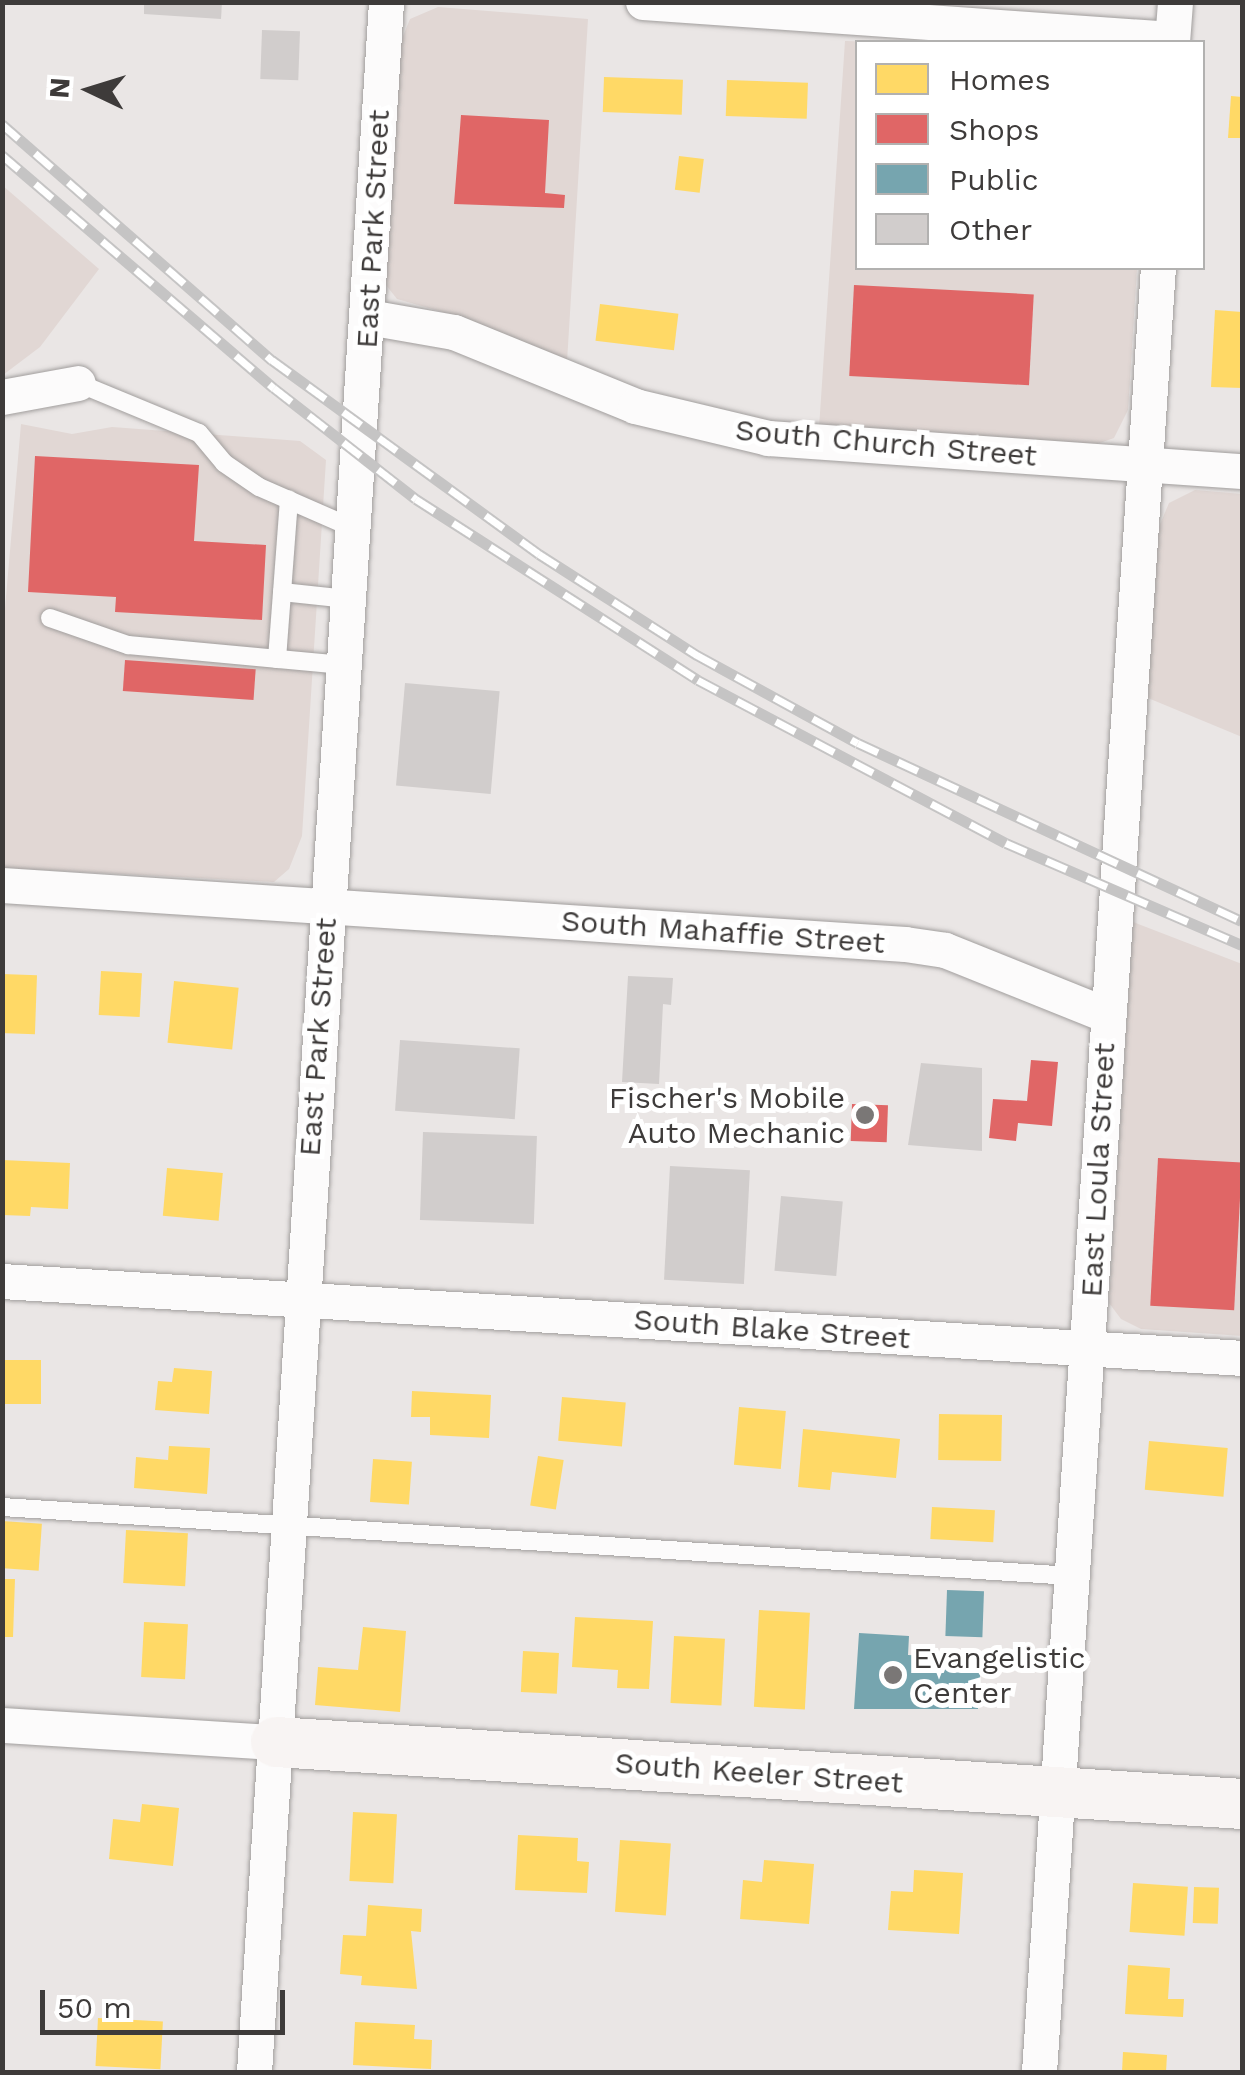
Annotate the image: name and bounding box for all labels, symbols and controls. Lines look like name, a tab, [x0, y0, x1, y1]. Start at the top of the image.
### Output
north arrow	[40, 40, 140, 140]
legend	[855, 40, 1205, 270]
text: Homes	[949, 62, 1051, 97]
text: N	[42, 76, 77, 99]
street label: East Park Street	[349, 108, 397, 350]
text: Shops	[949, 112, 1039, 147]
text: Public	[949, 162, 1039, 197]
text: Other	[949, 212, 1032, 247]
street label: South Church Street	[734, 412, 1038, 474]
street label: South Mahaffie Street	[560, 903, 886, 961]
street label: East Park Street	[292, 916, 344, 1158]
street label: East Loula Street	[1073, 1042, 1123, 1298]
place label: Fischer's Mobile Auto Mechanic	[609, 1080, 845, 1150]
marker: Fischer's Mobile Auto Mechanic	[854, 1104, 876, 1126]
street label: South Blake Street	[632, 1301, 912, 1357]
place label: Evangelistic Center	[913, 1640, 1086, 1710]
marker: Evangelistic Center	[882, 1664, 904, 1686]
street label: South Keeler Street	[613, 1745, 905, 1801]
scale bar	[45, 1970, 290, 2032]
text: 50 m	[57, 1990, 132, 2025]

